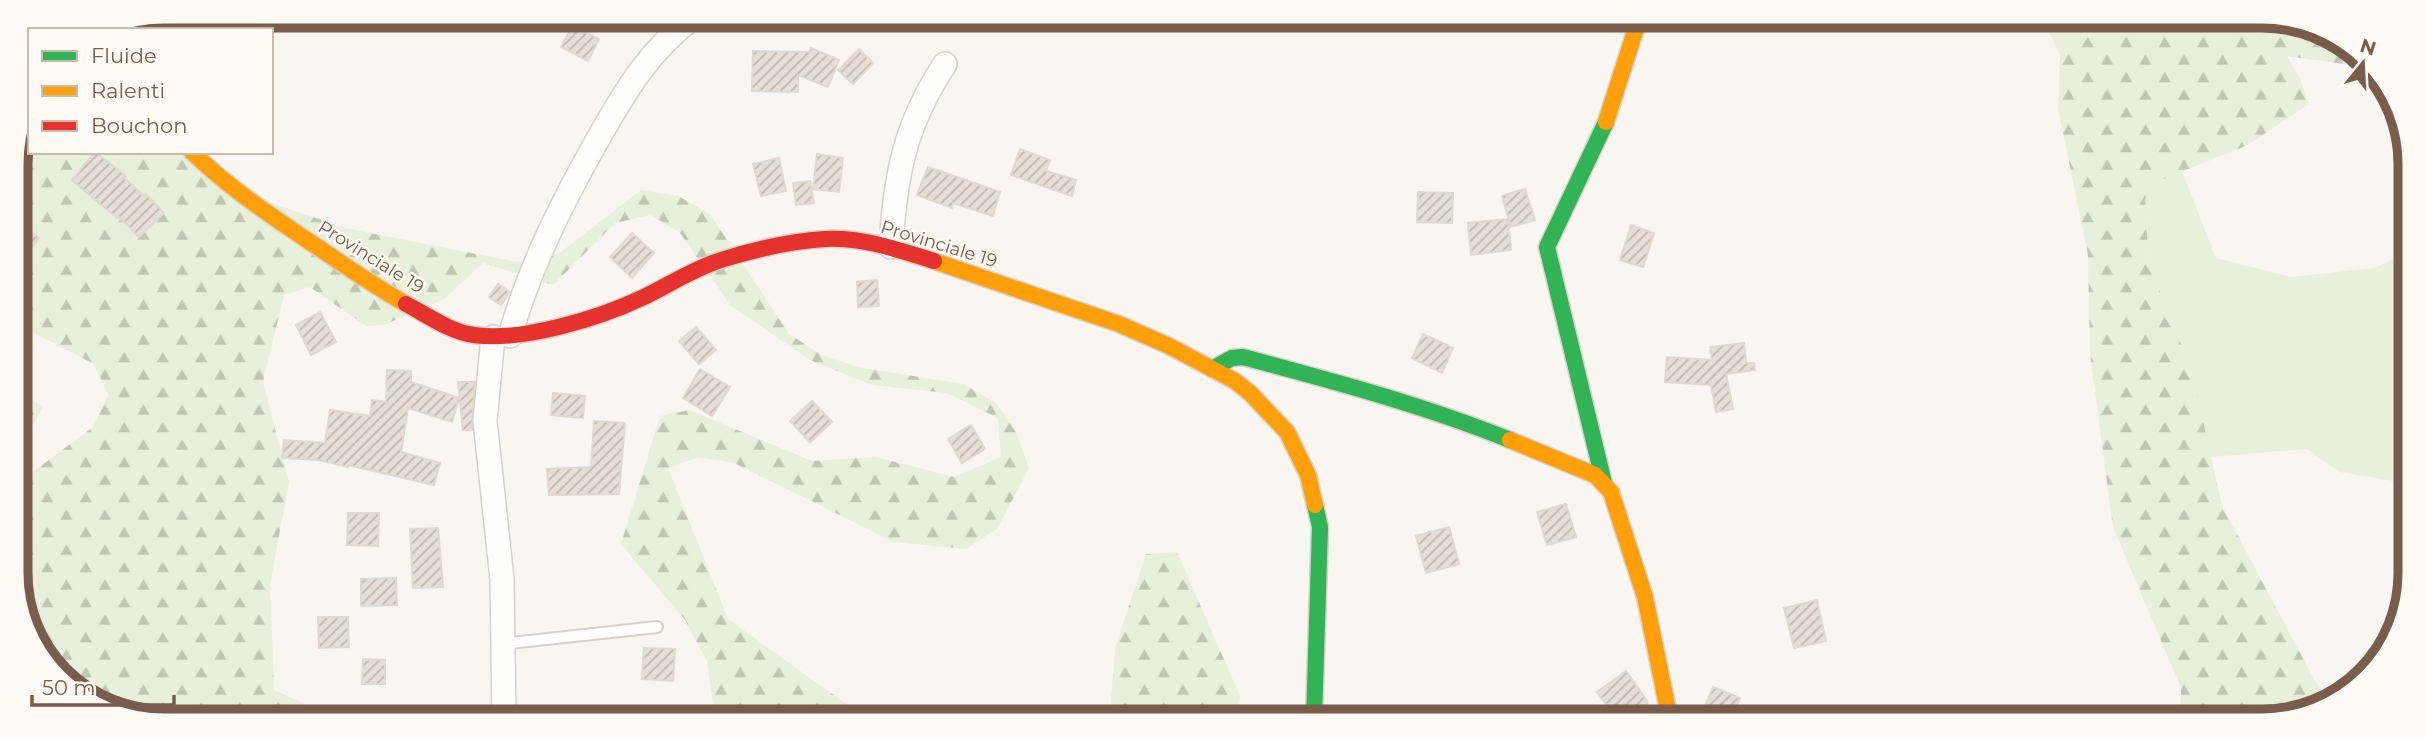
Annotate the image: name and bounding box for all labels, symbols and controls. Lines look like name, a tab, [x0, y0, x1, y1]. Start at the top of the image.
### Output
legend	[28, 28, 273, 154]
north arrow	[2328, 28, 2398, 98]
text: N	[2357, 34, 2379, 61]
text: Fluide	[91, 43, 157, 68]
text: Ralenti	[91, 78, 165, 103]
text: Bouchon	[91, 113, 187, 138]
street label: Provinciale 19	[314, 216, 428, 298]
street label: Provinciale 19	[878, 216, 1000, 272]
scale bar	[32, 664, 173, 708]
text: 50 m	[42, 675, 96, 700]

